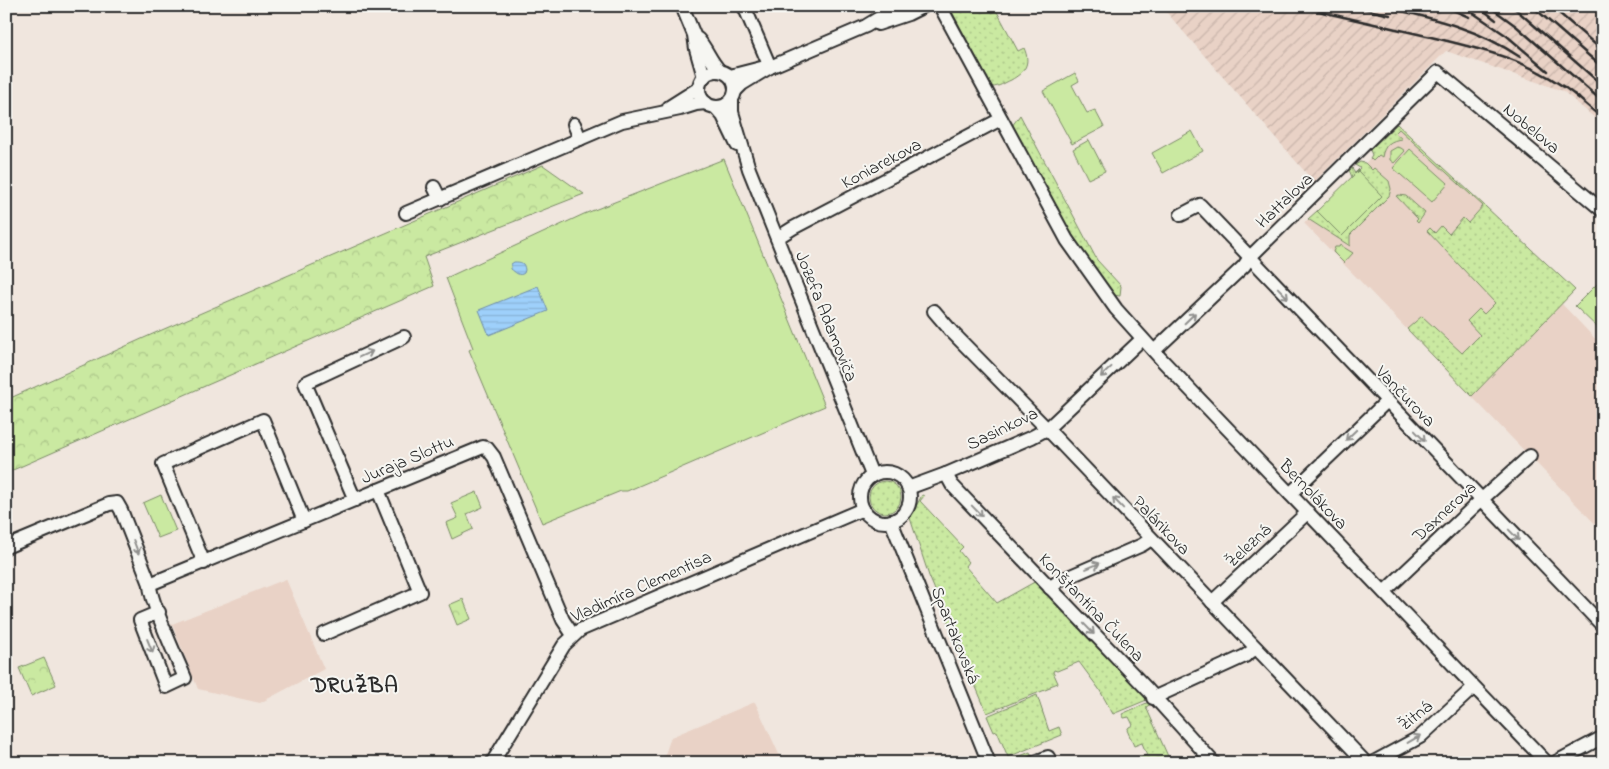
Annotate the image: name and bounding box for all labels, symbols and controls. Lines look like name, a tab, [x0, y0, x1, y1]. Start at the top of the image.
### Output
street label: Nobelova	[1496, 98, 1565, 161]
street label: Koniarekova	[837, 133, 927, 197]
street label: Hattalova	[1251, 167, 1320, 235]
street label: Jozefa Adamoviča	[787, 248, 863, 386]
one-way arrow	[1277, 286, 1289, 299]
one-way arrow	[1183, 312, 1196, 324]
one-way arrow	[358, 349, 373, 359]
street label: Vančurova	[1368, 360, 1441, 434]
one-way arrow	[1100, 366, 1113, 378]
street label: Sasinkova	[963, 401, 1043, 458]
one-way arrow	[1345, 429, 1358, 441]
street label: Juraja Slottu	[357, 430, 458, 492]
one-way arrow	[1414, 430, 1426, 443]
street label: Bernolákova	[1271, 453, 1353, 537]
street label: Daxnerova	[1407, 476, 1483, 550]
street label: Palárikova	[1126, 491, 1196, 562]
one-way arrow	[1112, 497, 1124, 510]
one-way arrow	[971, 505, 983, 517]
street label: Železná	[1220, 518, 1278, 575]
one-way arrow	[1508, 529, 1521, 541]
one-way arrow	[131, 539, 141, 554]
street label: Vladimíra Clementisa	[566, 545, 716, 631]
street label: Konštantína Čulena	[1032, 548, 1150, 669]
one-way arrow	[1085, 560, 1100, 570]
street label: Spartakovská	[923, 583, 985, 688]
one-way arrow	[1083, 622, 1095, 635]
one-way arrow	[146, 638, 155, 653]
district label: DRUŽBA	[310, 671, 399, 703]
street label: Žitná	[1393, 695, 1439, 738]
one-way arrow	[1407, 734, 1421, 744]

